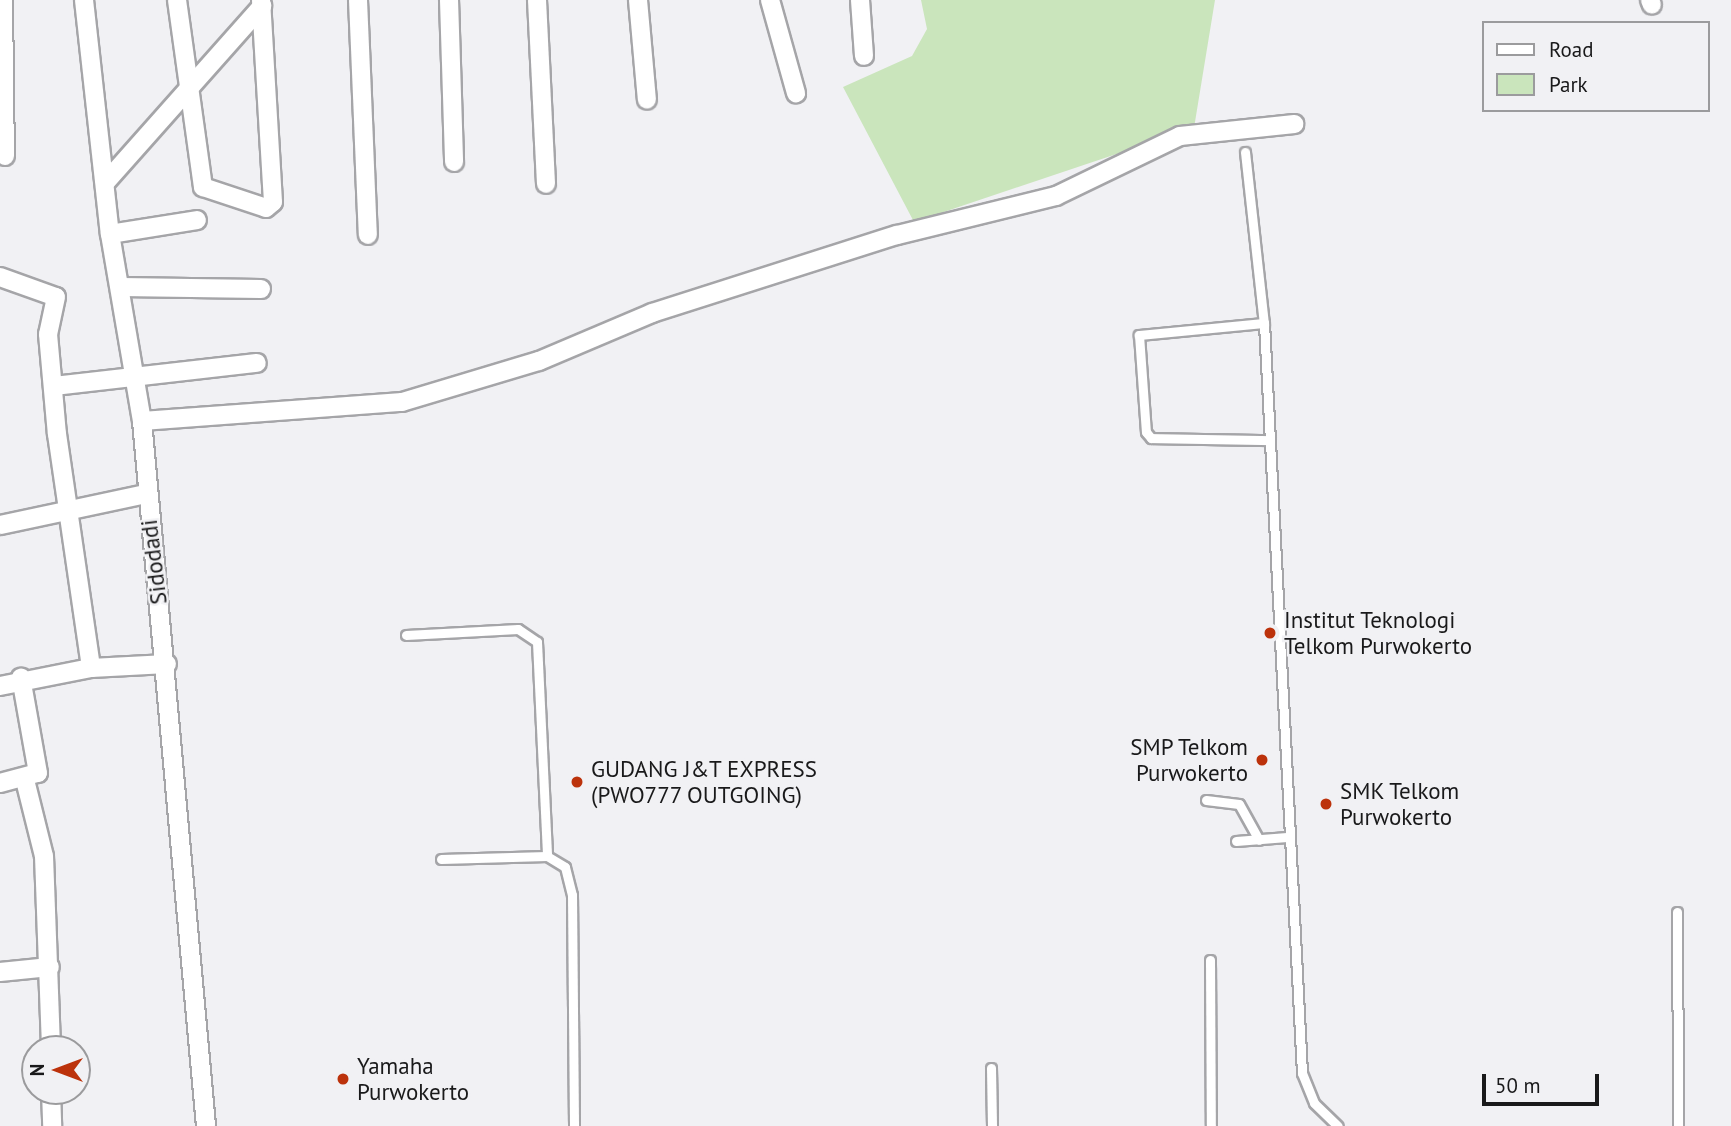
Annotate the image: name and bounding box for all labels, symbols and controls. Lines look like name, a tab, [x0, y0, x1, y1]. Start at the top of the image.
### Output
legend	[1482, 21, 1710, 112]
text: Road	[1549, 36, 1593, 63]
text: Park	[1549, 71, 1588, 98]
street label: Sidodadi	[135, 518, 173, 606]
place label: Institut Teknologi Telkom Purwokerto	[1284, 606, 1472, 660]
marker: Institut Teknologi Telkom Purwokerto	[1262, 625, 1278, 641]
place label: SMP Telkom Purwokerto	[1129, 733, 1248, 787]
marker: SMP Telkom Purwokerto	[1254, 752, 1270, 768]
place label: GUDANG J&T EXPRESS (PWO777 OUTGOING)	[591, 755, 818, 809]
marker: GUDANG J&T EXPRESS (PWO777 OUTGOING)	[569, 774, 585, 790]
place label: SMK Telkom Purwokerto	[1340, 777, 1461, 831]
marker: SMK Telkom Purwokerto	[1318, 796, 1334, 812]
north arrow	[21, 1035, 91, 1105]
place label: Yamaha Purwokerto	[357, 1052, 469, 1106]
scale bar	[1486, 1060, 1603, 1104]
text: N	[25, 1064, 49, 1076]
marker: Yamaha Purwokerto	[335, 1071, 351, 1087]
text: 50 m	[1495, 1072, 1541, 1099]

